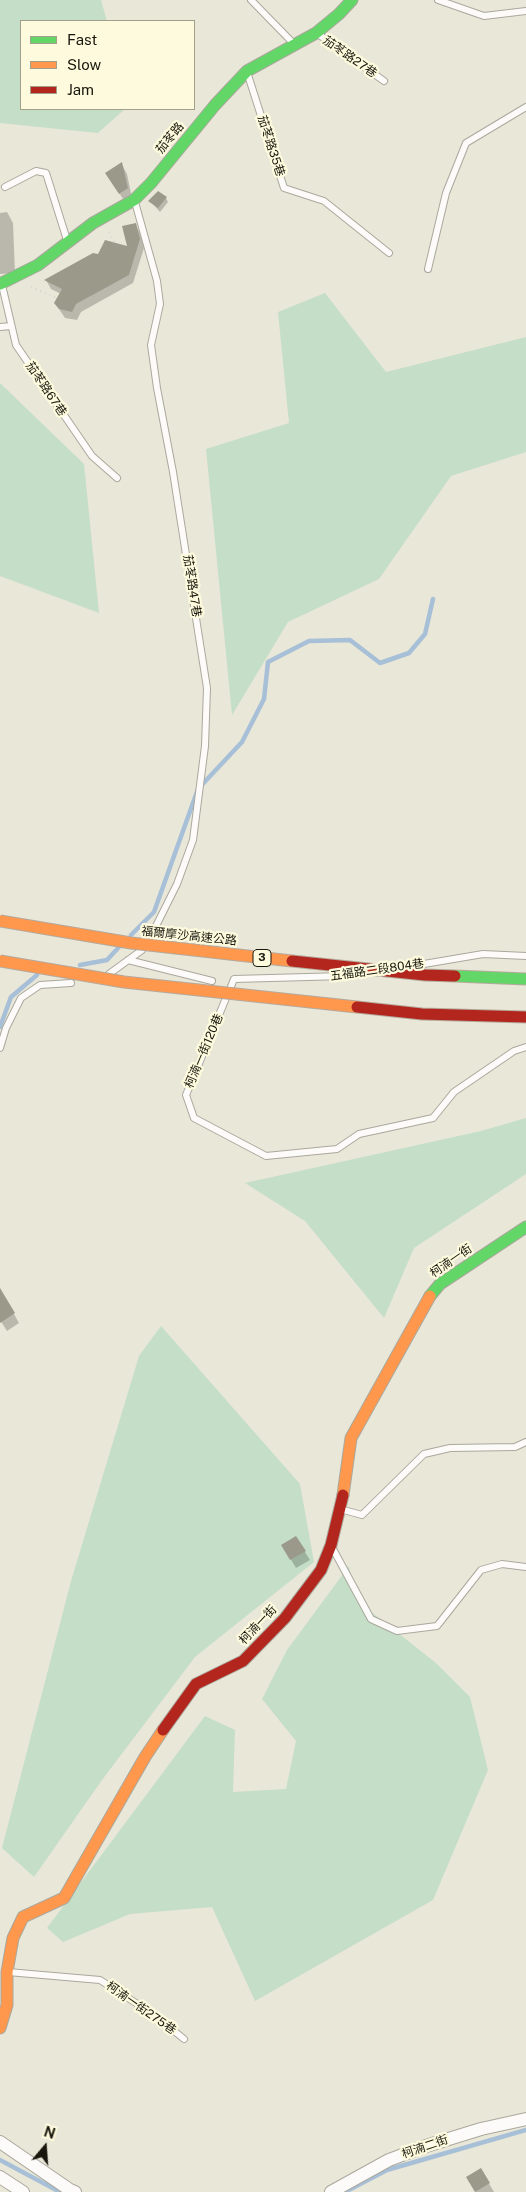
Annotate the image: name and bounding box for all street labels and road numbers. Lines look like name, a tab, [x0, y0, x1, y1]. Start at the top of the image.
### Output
street label: 茄苳路27巷	[320, 33, 380, 81]
street label: 茄苳路35巷	[254, 114, 288, 178]
street label: 茄苳路	[153, 119, 187, 157]
street label: 茄苳路67巷	[23, 359, 69, 419]
street label: 茄苳路47巷	[180, 554, 204, 618]
street label: 福爾摩沙高速公路	[141, 924, 237, 948]
road number: 3	[253, 950, 271, 966]
street label: 五福路二段804巷	[329, 956, 425, 984]
street label: 柯湳一街120巷	[182, 1012, 226, 1090]
street label: 柯湳一街	[427, 1241, 475, 1281]
street label: 柯湳一街	[236, 1603, 280, 1647]
street label: 柯湳一街275巷	[103, 1979, 179, 2037]
street label: 柯湳二街	[400, 2132, 450, 2162]

